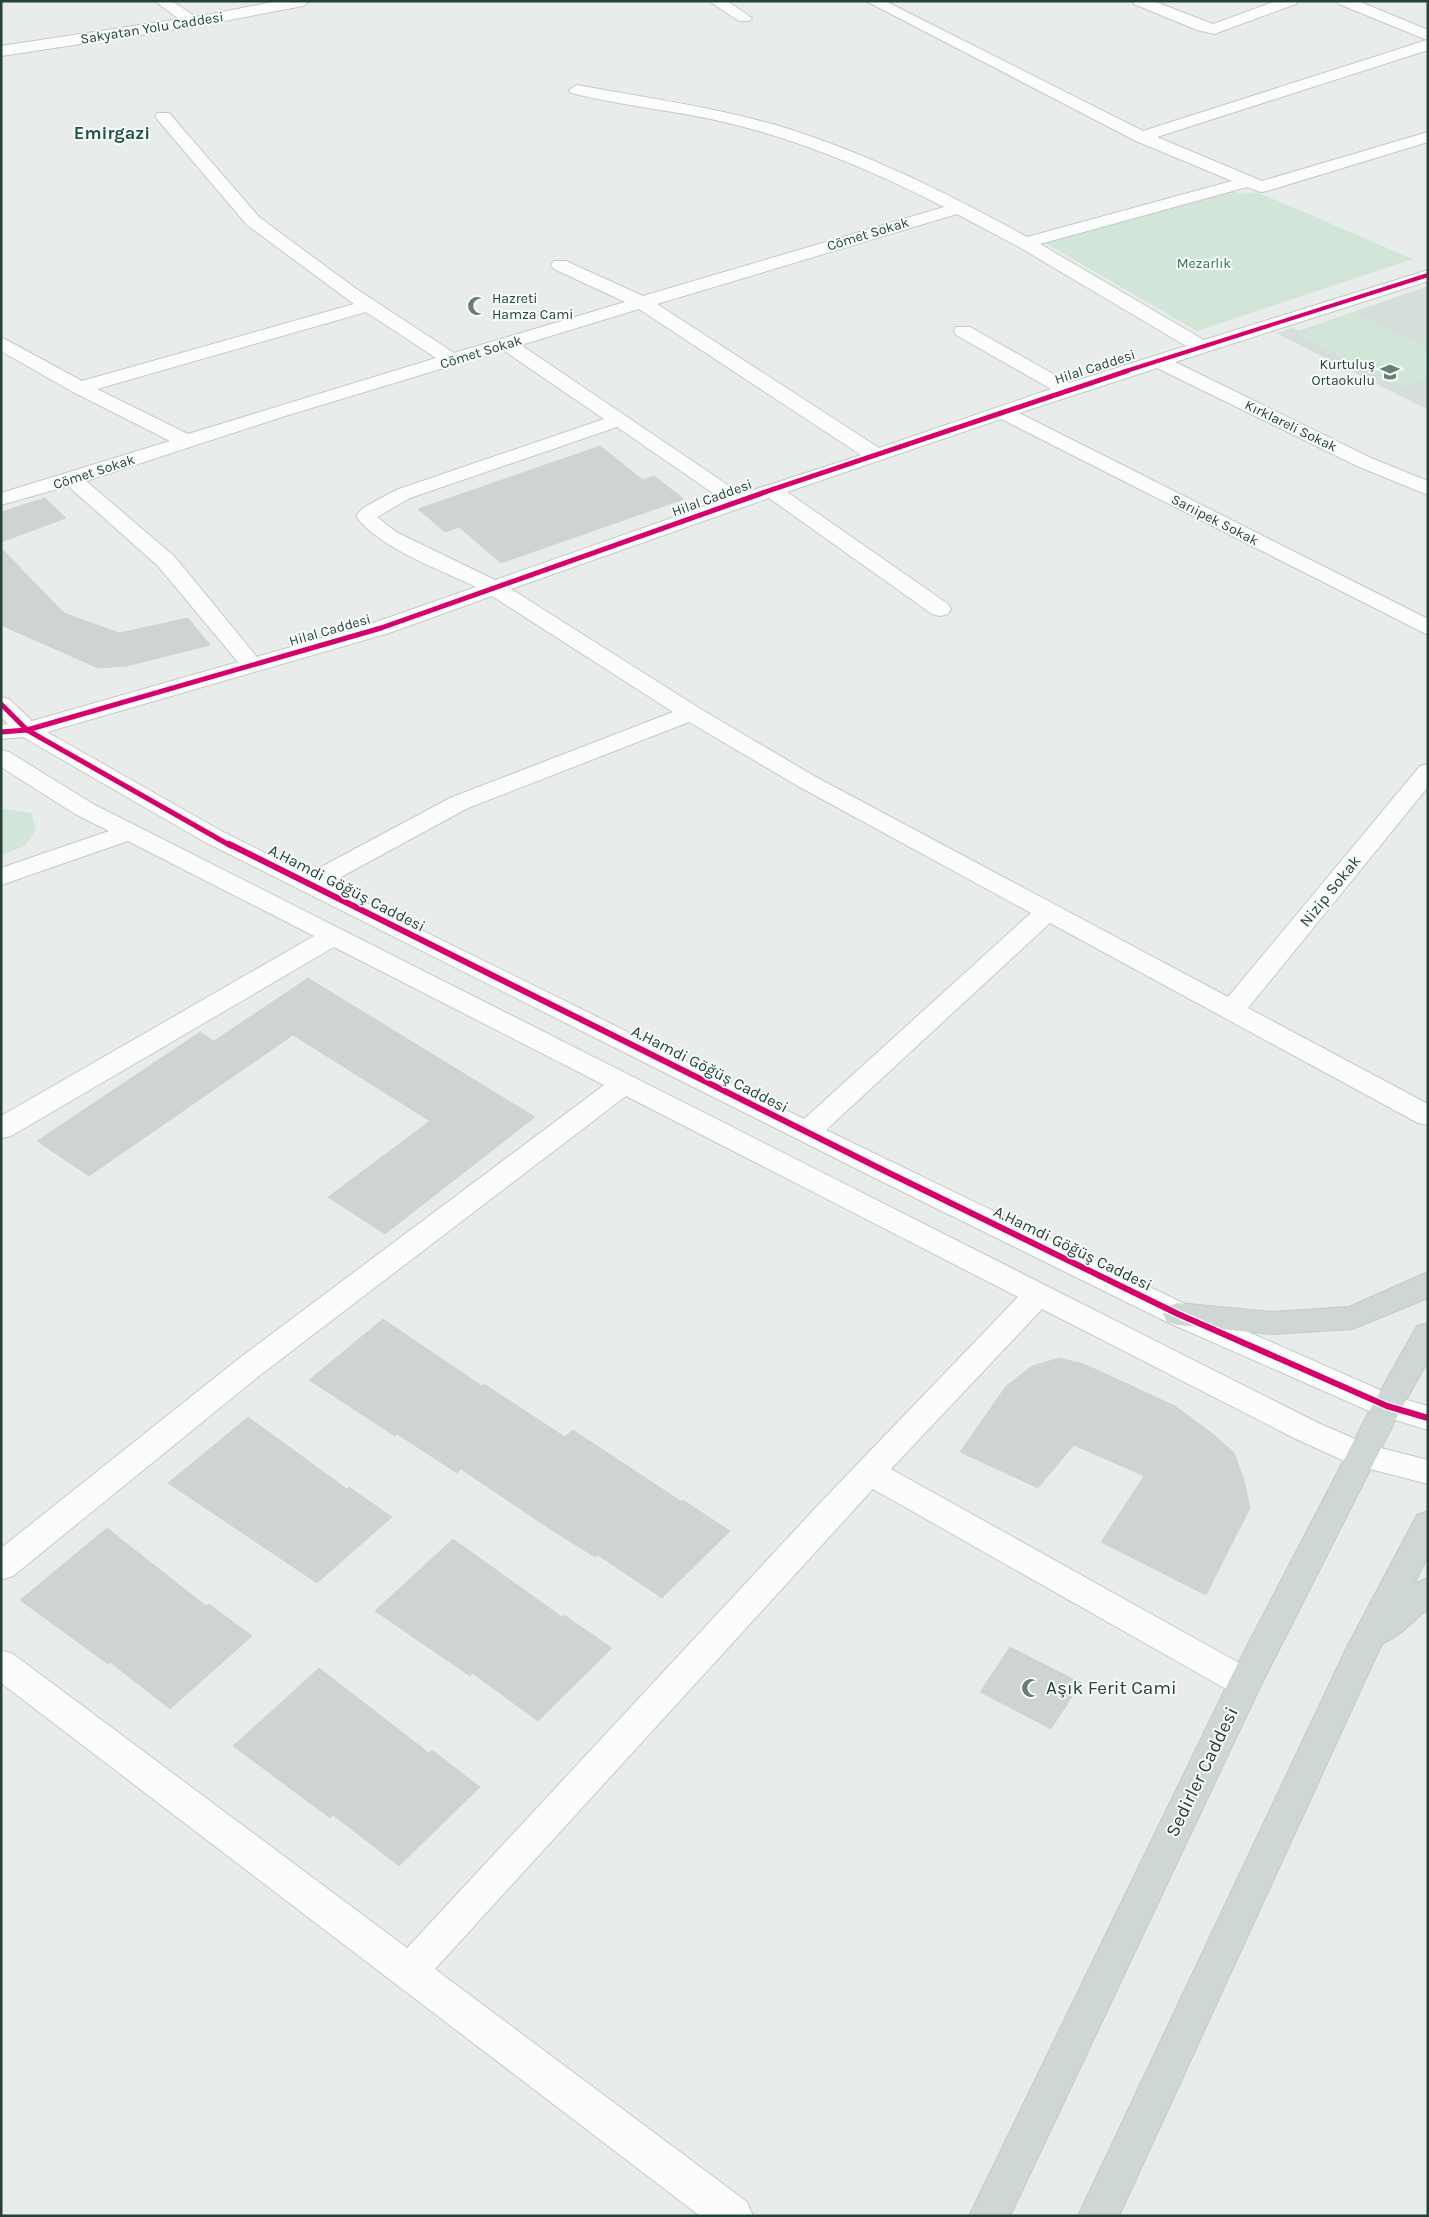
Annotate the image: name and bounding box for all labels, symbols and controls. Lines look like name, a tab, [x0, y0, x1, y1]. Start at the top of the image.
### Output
street label: Sakyatan Yolu Caddesi	[79, 8, 225, 48]
district label: Emirgazi	[74, 122, 150, 144]
street label: Cömet Sokak	[825, 213, 911, 255]
park label: Mezarlık	[1177, 255, 1231, 272]
place label: Hazreti Hamza Cami	[492, 290, 573, 323]
mosque icon: Hazreti Hamza Cami	[466, 295, 488, 317]
street label: Cömet Sokak	[438, 331, 524, 373]
street label: Hilal Caddesi	[1052, 346, 1138, 388]
place label: Kurtuluş Ortaokulu	[1312, 356, 1375, 389]
school or university icon: Kurtuluş Ortaokulu	[1379, 361, 1401, 383]
street label: Kırklareli Sokak	[1242, 396, 1340, 456]
street label: Cömet Sokak	[51, 451, 137, 493]
street label: Hilal Caddesi	[670, 476, 754, 520]
street label: Sarıipek Sokak	[1168, 491, 1262, 549]
street label: Hilal Caddesi	[287, 610, 373, 650]
street label: A.Hamdi Göğüş Caddesi	[265, 840, 429, 936]
street label: Nizip Sokak	[1295, 851, 1365, 931]
street label: A.Hamdi Göğüş Caddesi	[628, 1021, 792, 1117]
street label: A.Hamdi Göğüş Caddesi	[991, 1201, 1155, 1295]
mosque icon: Aşık Ferit Cami	[1020, 1677, 1042, 1699]
place label: Aşık Ferit Cami	[1046, 1677, 1177, 1699]
street label: Sedirler Caddesi	[1161, 1704, 1243, 1840]

